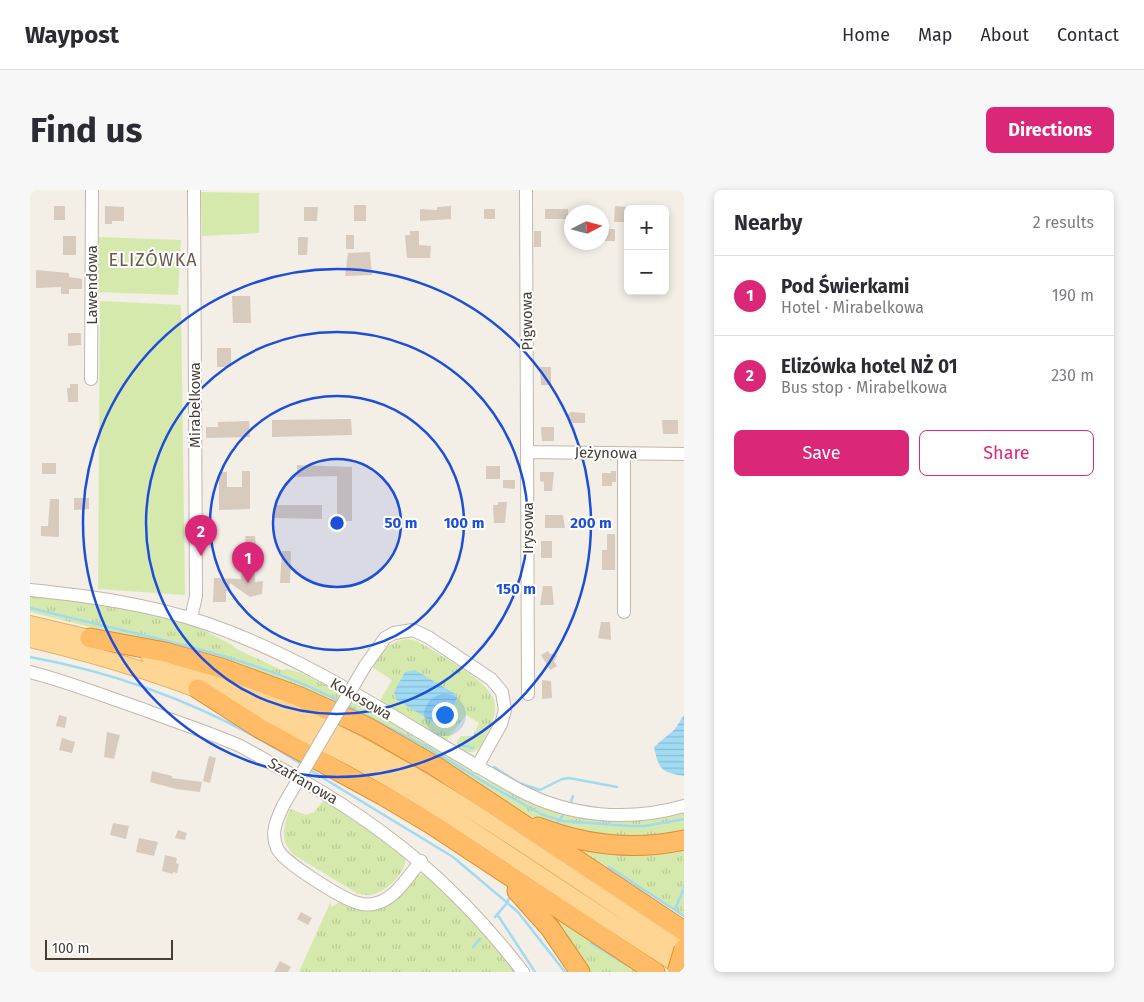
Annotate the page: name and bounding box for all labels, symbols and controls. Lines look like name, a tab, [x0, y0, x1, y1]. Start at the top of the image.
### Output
text: Waypost	[25, 21, 119, 49]
text: Home	[842, 24, 890, 46]
text: Map	[918, 24, 952, 46]
text: About	[980, 24, 1029, 46]
text: Contact	[1057, 24, 1119, 46]
button: Directions	[986, 107, 1114, 153]
text: Find us	[30, 109, 142, 151]
north arrow	[564, 205, 609, 250]
map controls	[624, 205, 669, 295]
button: +	[624, 205, 669, 250]
text: Nearby	[734, 210, 802, 236]
text: 2 results	[1033, 213, 1094, 232]
street label: Lawendowa	[83, 245, 101, 325]
district label: ELIZÓWKA	[108, 249, 198, 271]
button: −	[624, 250, 669, 295]
text: Pod Świerkami	[781, 275, 909, 298]
text: 1	[746, 286, 754, 305]
text: 190 m	[1052, 286, 1094, 305]
street label: Pigwowa	[517, 291, 537, 351]
text: Hotel · Mirabelkowa	[781, 298, 924, 317]
text: Elizówka hotel NŻ 01	[781, 355, 957, 378]
street label: Mirabelkowa	[186, 362, 204, 448]
text: 2	[746, 366, 754, 385]
text: 230 m	[1051, 366, 1094, 385]
text: Bus stop · Mirabelkowa	[781, 378, 948, 397]
button: Save	[734, 430, 909, 476]
button: Share	[919, 430, 1094, 476]
street label: Jeżynowa	[574, 443, 638, 463]
street label: Irysowa	[519, 502, 537, 554]
centre of rings	[328, 514, 346, 532]
text: 50 m	[384, 514, 418, 532]
text: 100 m	[444, 514, 484, 532]
text: 200 m	[570, 514, 612, 532]
pin: 2	[185, 515, 217, 556]
pin: 1	[232, 542, 264, 583]
text: 150 m	[496, 580, 536, 598]
street label: Kokosowa	[327, 674, 395, 724]
your location	[432, 702, 458, 728]
street label: Szafranowa	[265, 754, 341, 808]
scale bar	[45, 937, 172, 960]
text: 100 m	[52, 940, 89, 957]

